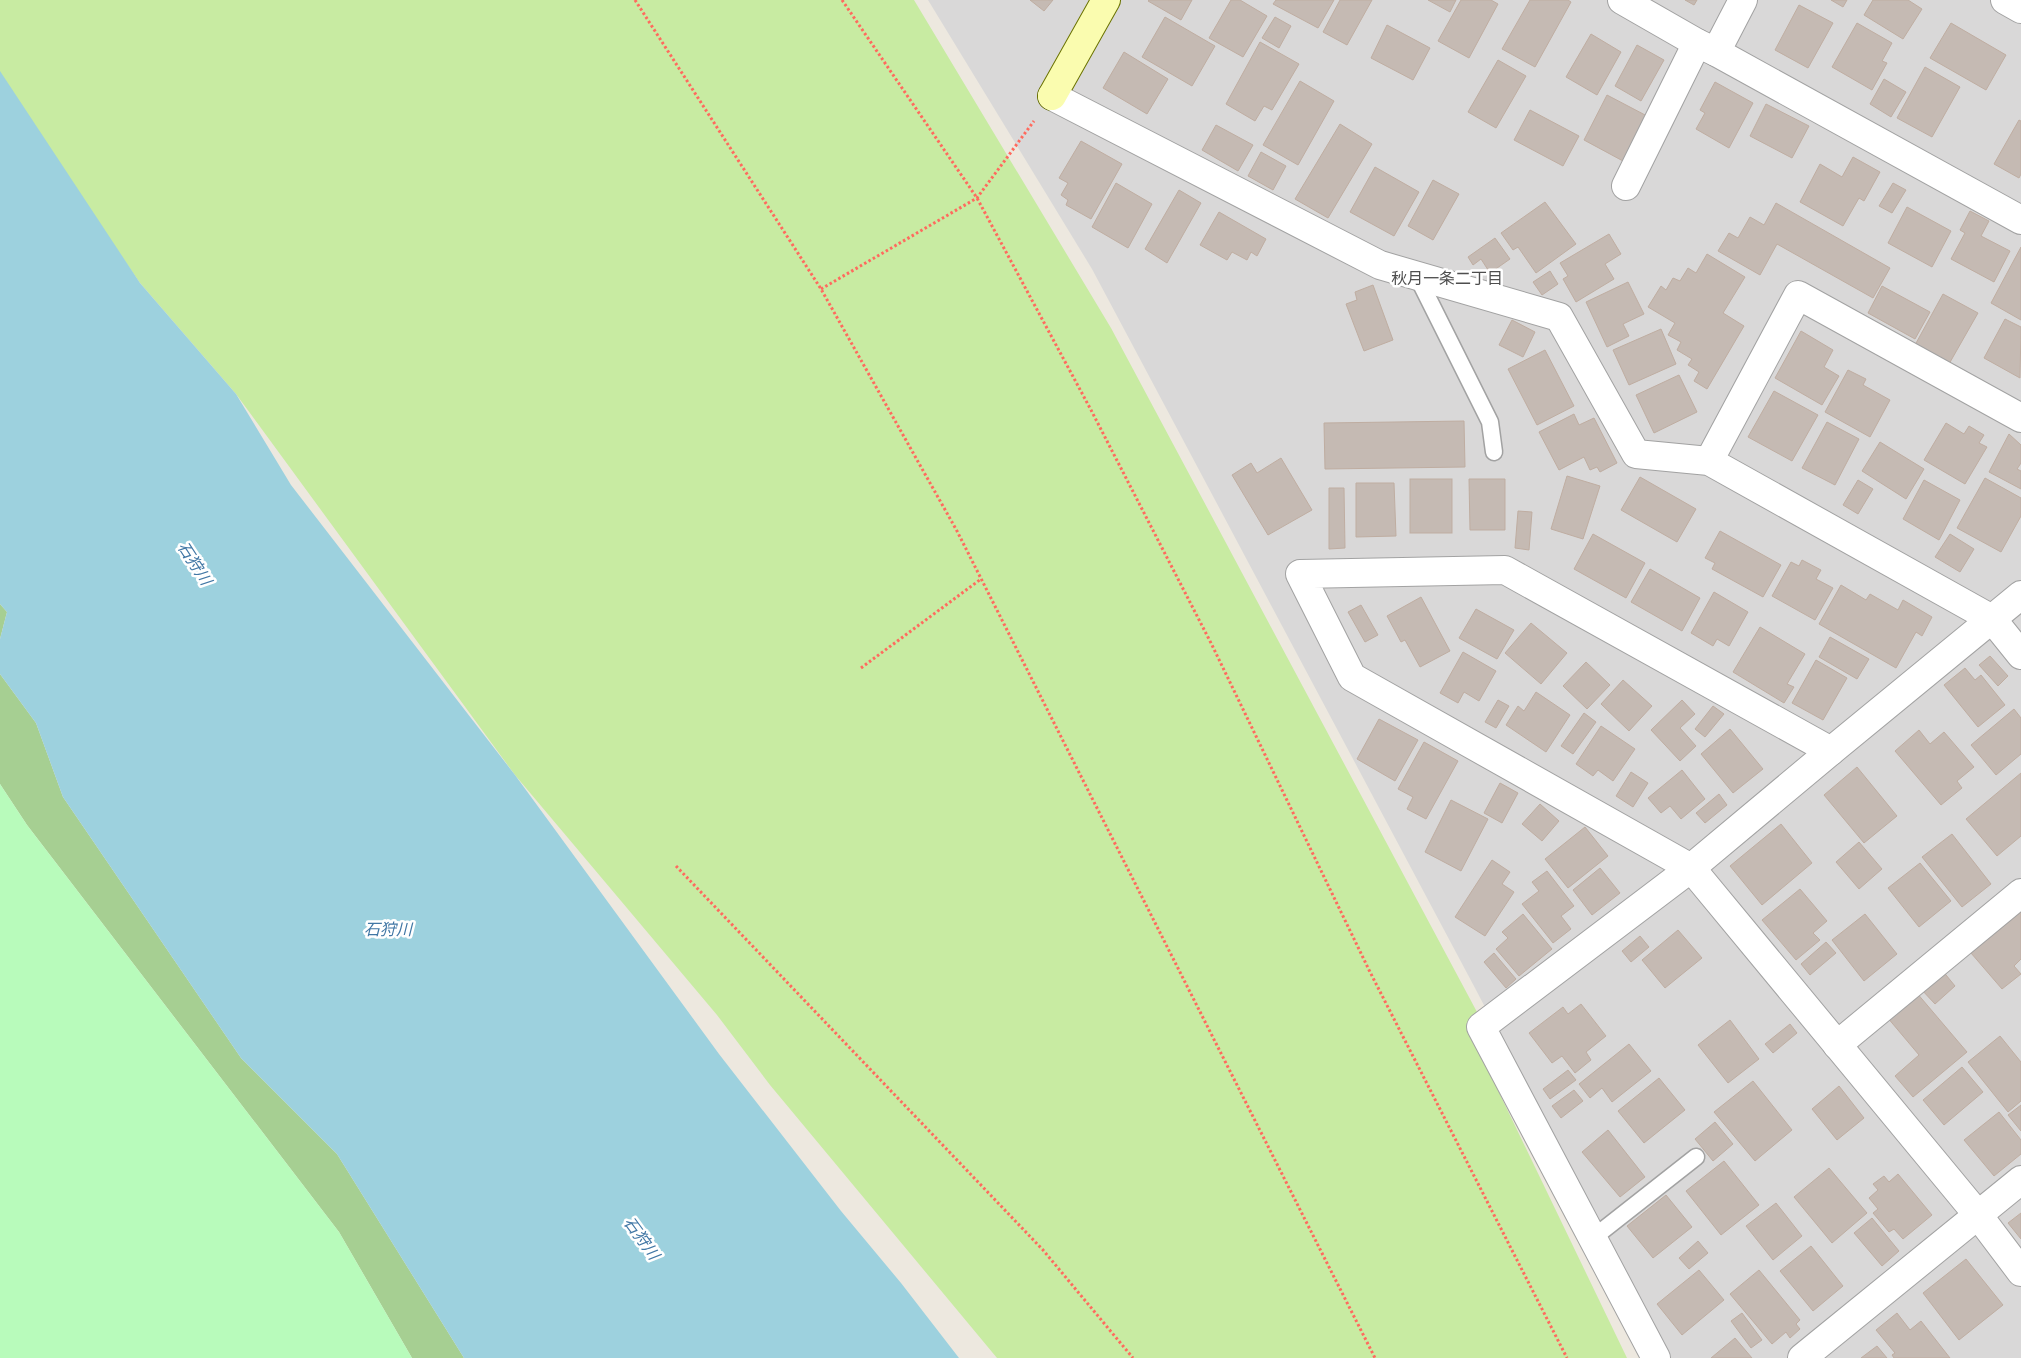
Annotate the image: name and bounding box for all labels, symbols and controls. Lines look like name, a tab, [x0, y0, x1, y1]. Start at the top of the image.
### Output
district label: 秋月一条二丁目	[1391, 268, 1503, 288]
water label: 石狩川	[174, 537, 218, 590]
water label: 石狩川	[364, 919, 414, 939]
water label: 石狩川	[620, 1213, 665, 1265]

